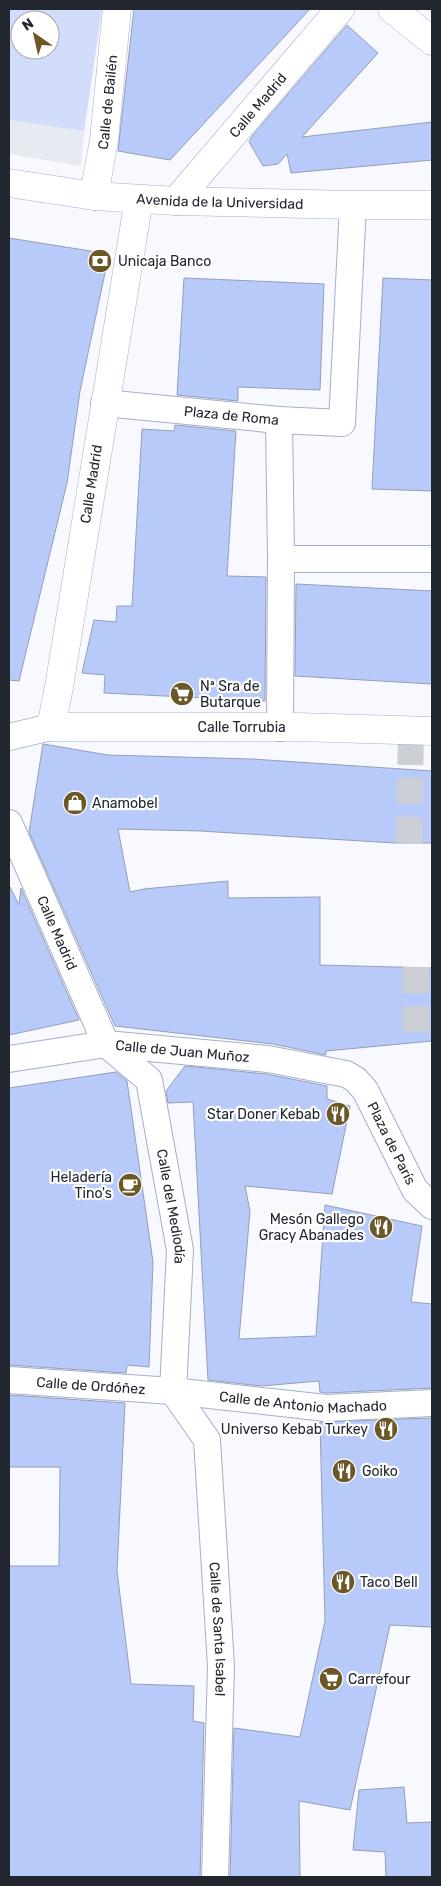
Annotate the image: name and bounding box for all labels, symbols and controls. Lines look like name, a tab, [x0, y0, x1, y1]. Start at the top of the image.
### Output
north arrow	[10, 10, 60, 60]
text: N	[19, 15, 37, 35]
street label: Calle de Bailén	[94, 54, 121, 151]
street label: Calle Madrid	[226, 70, 290, 141]
street label: Avenida de la Universidad	[136, 191, 304, 213]
bank icon: Unicaja Banco	[87, 248, 113, 274]
place label: Unicaja Banco	[118, 253, 211, 270]
street label: Plaza de Roma	[183, 403, 280, 429]
street label: Calle Madrid	[77, 444, 106, 525]
place label: Nª Sra de Butarque	[200, 678, 261, 711]
supermarket icon: Nª Sra de Butarque	[169, 681, 195, 707]
street label: Calle Torrubia	[198, 719, 286, 736]
shop icon: Anamobel	[62, 790, 88, 816]
place label: Anamobel	[92, 795, 158, 812]
street label: Calle Madrid	[33, 893, 81, 973]
street label: Calle de Juan Muñoz	[115, 1037, 250, 1066]
street label: Plaza de París	[363, 1099, 419, 1188]
restaurant icon: Star Doner Kebab	[325, 1101, 351, 1127]
place label: Star Doner Kebab	[207, 1106, 320, 1123]
street label: Calle del Mediodía	[153, 1148, 188, 1264]
place label: Heladería Tino's	[50, 1169, 112, 1202]
cafe icon: Heladería Tino's	[117, 1172, 143, 1198]
place label: Mesón Gallego Gracy Abanades	[259, 1211, 364, 1244]
restaurant icon: Mesón Gallego Gracy Abanades	[368, 1214, 394, 1240]
street label: Calle de Ordóñez	[36, 1374, 146, 1398]
street label: Calle de Antonio Machado	[218, 1388, 387, 1417]
restaurant icon: Universo Kebab Turkey	[373, 1416, 399, 1442]
place label: Universo Kebab Turkey	[221, 1421, 368, 1438]
restaurant icon: Goiko	[331, 1458, 357, 1484]
place label: Goiko	[362, 1463, 398, 1480]
street label: Calle de Santa Isabel	[206, 1561, 229, 1696]
restaurant icon: Taco Bell	[330, 1569, 356, 1595]
place label: Taco Bell	[360, 1574, 418, 1591]
supermarket icon: Carrefour	[318, 1666, 344, 1692]
place label: Carrefour	[348, 1671, 411, 1688]

